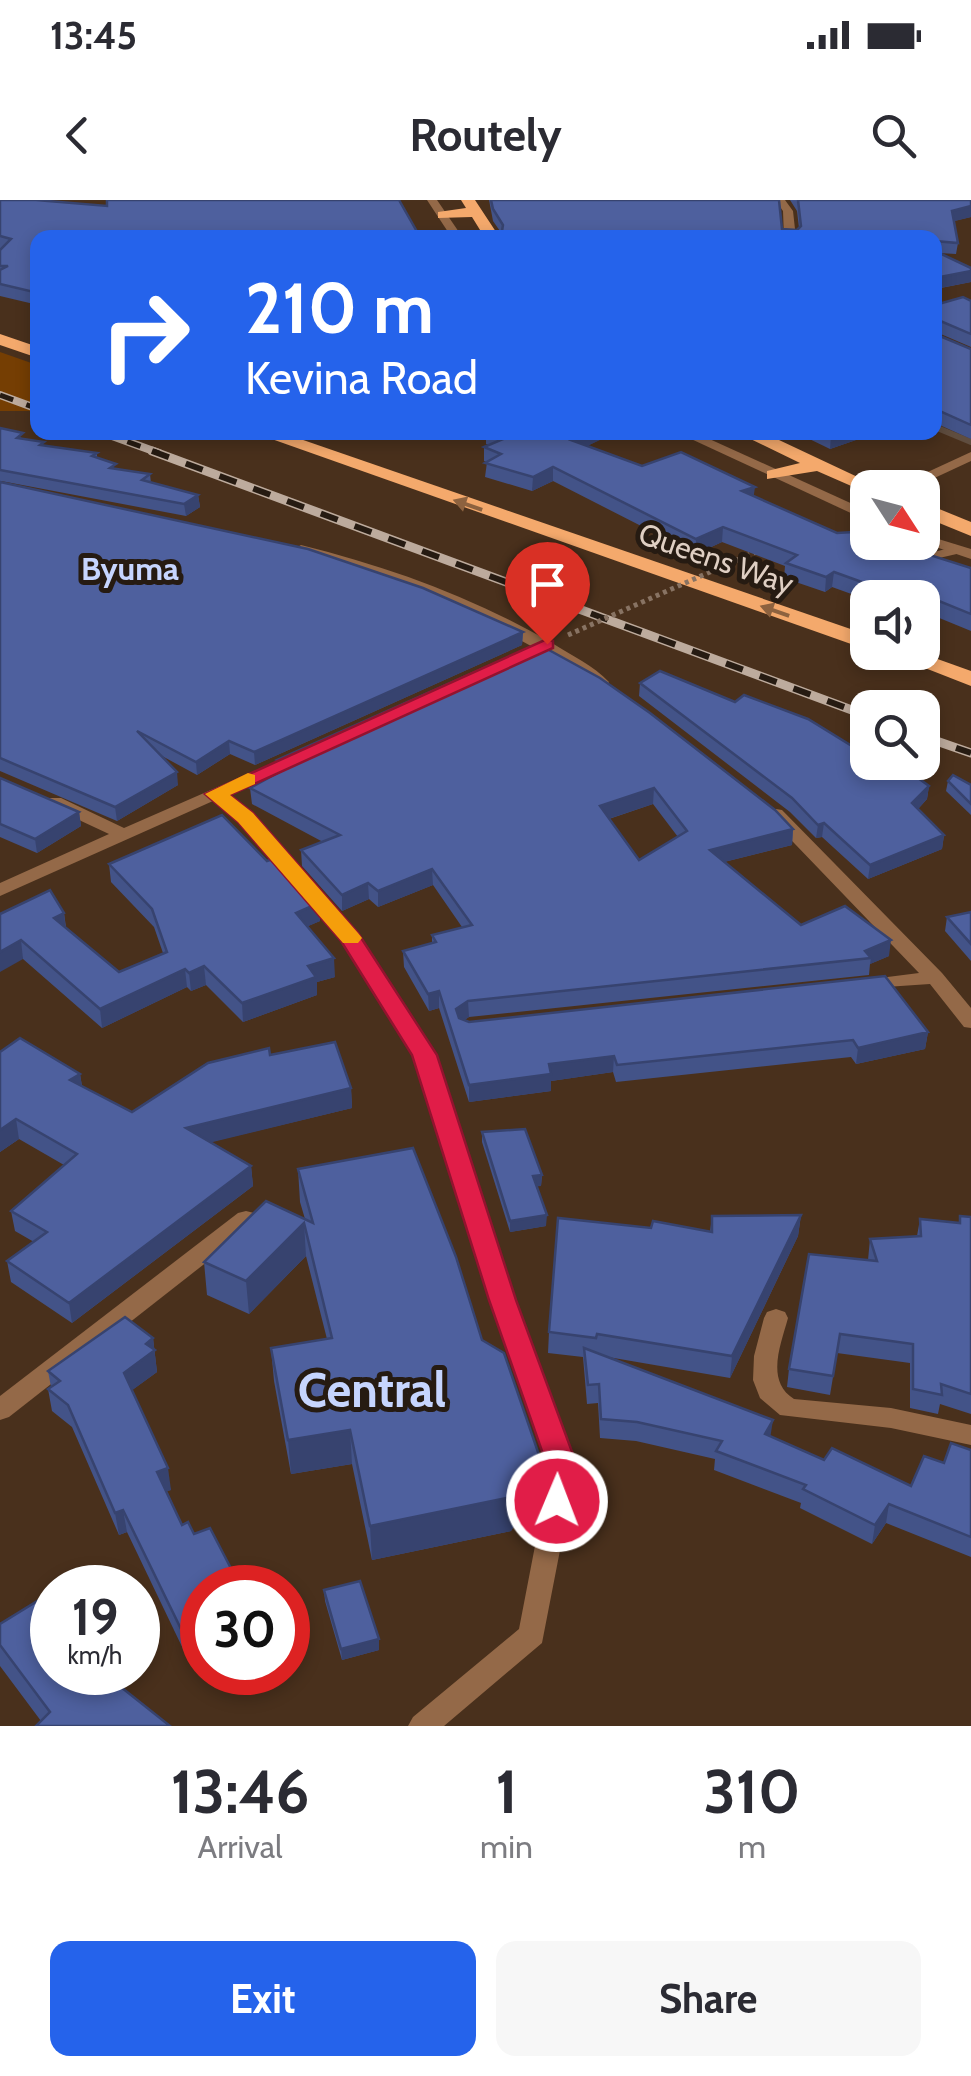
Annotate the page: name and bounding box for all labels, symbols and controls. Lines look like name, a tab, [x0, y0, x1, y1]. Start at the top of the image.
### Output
text: 13:45	[50, 12, 137, 59]
icon: back	[50, 108, 105, 163]
text: Routely	[409, 108, 562, 162]
icon: search	[866, 108, 921, 163]
text: 210 m	[245, 265, 434, 351]
icon: right	[80, 270, 210, 400]
text: Kevina Road	[245, 351, 478, 405]
north arrow	[850, 470, 940, 560]
map controls	[850, 470, 940, 780]
one-way arrow	[453, 497, 483, 512]
street label: Queens Way	[634, 515, 799, 602]
pin	[505, 542, 590, 645]
district label: Byuma	[81, 549, 179, 588]
icon: arrive	[520, 557, 575, 612]
button: sound	[850, 580, 940, 670]
one-way arrow	[760, 603, 790, 618]
button: search	[850, 690, 940, 780]
district label: Central	[298, 1361, 446, 1419]
position arrow	[505, 1449, 609, 1553]
speed limit sign: 30	[180, 1565, 310, 1695]
text: 19	[72, 1587, 118, 1648]
text: km/h	[68, 1640, 122, 1670]
text: 13:46	[171, 1755, 309, 1828]
text: 1	[495, 1755, 518, 1828]
text: 310	[704, 1755, 800, 1828]
text: Arrival	[197, 1827, 283, 1866]
text: min	[480, 1827, 533, 1866]
text: m	[738, 1827, 766, 1866]
button: Exit	[50, 1941, 476, 2056]
button: Share	[496, 1941, 921, 2056]

